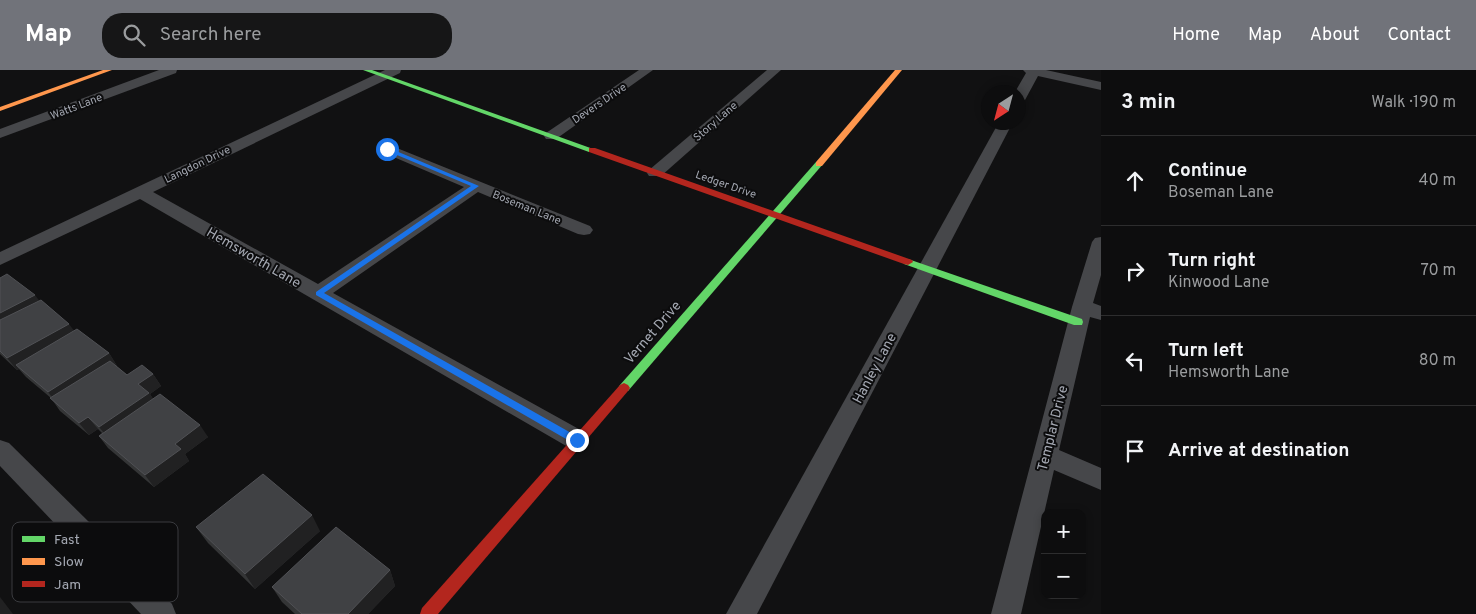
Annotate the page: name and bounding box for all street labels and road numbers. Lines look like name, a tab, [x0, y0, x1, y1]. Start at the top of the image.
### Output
street label: Devers Drive	[570, 80, 630, 127]
street label: Watts Lane	[48, 91, 104, 123]
street label: Story Lane	[691, 99, 741, 145]
street label: Langdon Drive	[162, 143, 233, 187]
street label: Ledger Drive	[693, 168, 758, 202]
street label: Boseman Lane	[490, 188, 563, 228]
street label: Hemsworth Lane	[203, 224, 304, 292]
street label: Vernet Drive	[621, 298, 685, 368]
street label: Hanley Lane	[850, 331, 901, 407]
street label: Templar Drive	[1035, 384, 1072, 473]

